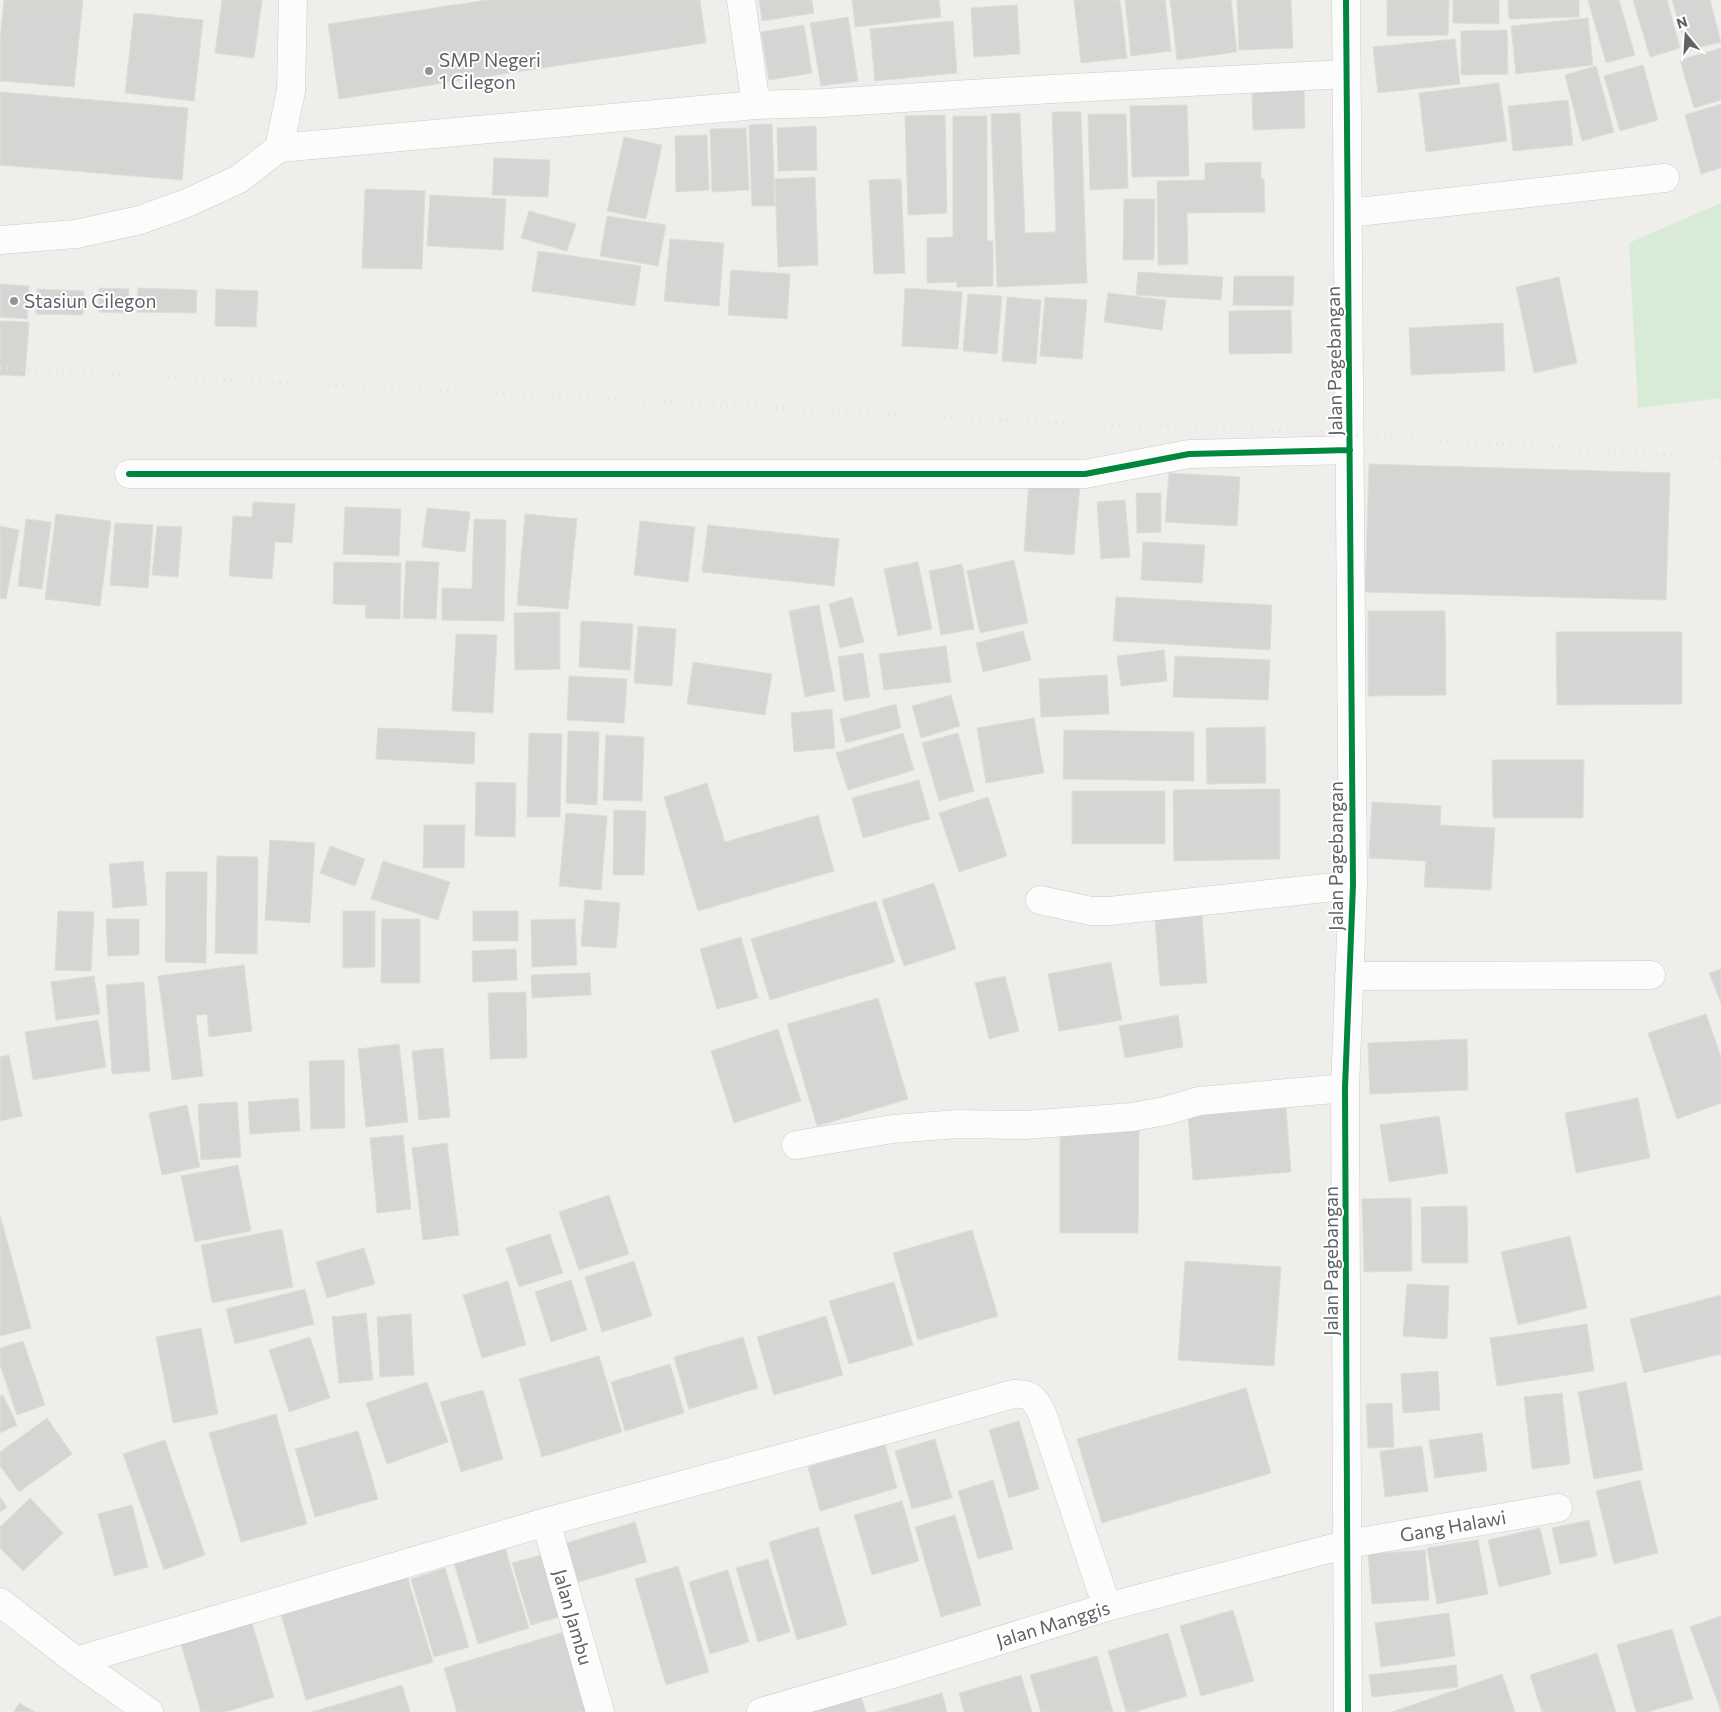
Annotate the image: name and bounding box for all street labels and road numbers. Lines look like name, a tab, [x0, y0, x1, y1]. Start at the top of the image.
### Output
street label: Jalan Pagebangan	[1321, 286, 1346, 436]
street label: Jalan Pagebangan	[1324, 781, 1347, 931]
street label: Jalan Pagebangan	[1319, 1186, 1342, 1336]
street label: Gang Halawi	[1398, 1505, 1508, 1546]
street label: Jalan Jambu	[549, 1566, 598, 1667]
street label: Jalan Manggis	[993, 1595, 1113, 1652]

